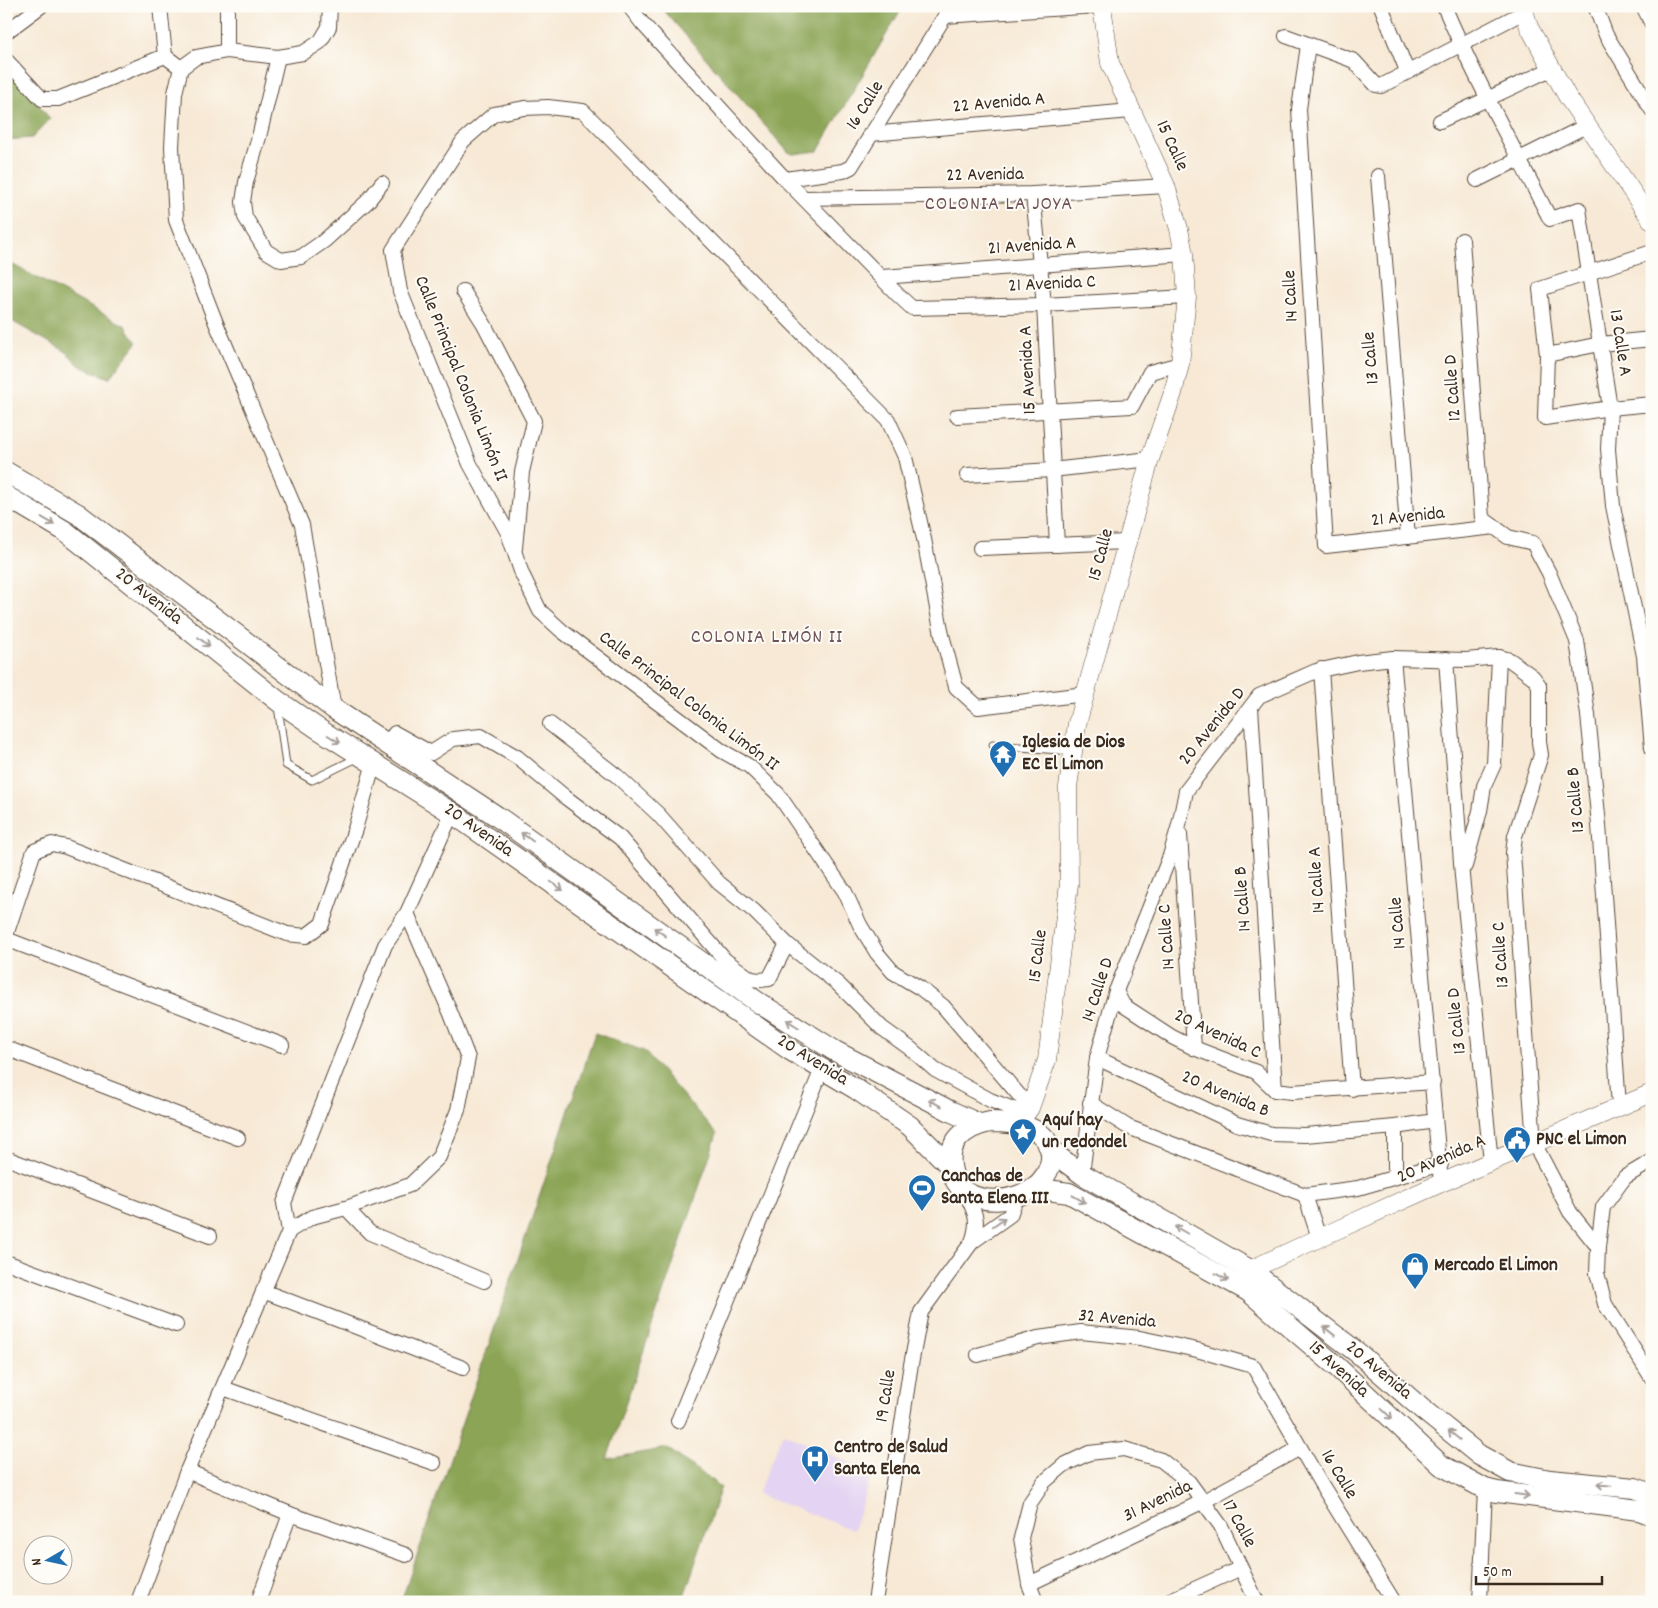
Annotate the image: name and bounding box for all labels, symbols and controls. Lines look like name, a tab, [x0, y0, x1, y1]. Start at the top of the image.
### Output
street label: 16 Calle	[840, 76, 892, 136]
street label: 22 Avenida A	[952, 87, 1046, 121]
street label: 15 Calle	[1148, 116, 1194, 176]
street label: 22 Avenida	[946, 162, 1025, 190]
district label: COLONIA LA JOYA	[925, 191, 1073, 219]
street label: 21 Avenida A	[987, 230, 1077, 264]
street label: 21 Avenida C	[1008, 269, 1096, 301]
street label: 14 Calle	[1277, 269, 1307, 323]
street label: Calle Principal Colonia Limón II	[406, 272, 514, 486]
street label: 13 Calle A	[1600, 308, 1638, 378]
street label: 15 Avenida A	[1013, 325, 1045, 415]
street label: 13 Calle	[1356, 331, 1388, 385]
street label: 12 Calle D	[1438, 354, 1470, 422]
street label: 21 Avenida	[1370, 501, 1447, 535]
one-way arrow	[41, 516, 55, 527]
street label: 15 Calle	[1082, 526, 1122, 584]
street label: 20 Avenida	[108, 562, 189, 633]
district label: COLONIA LIMÓN II	[691, 624, 843, 652]
street label: Calle Principal Colonia Limón II	[592, 625, 784, 779]
one-way arrow	[197, 636, 210, 647]
street label: 20 Avenida D	[1173, 682, 1253, 772]
place label: Iglesia de Dios EC El Limon	[1022, 730, 1125, 779]
one-way arrow	[327, 734, 341, 744]
temple icon: Iglesia de Dios EC El Limon	[988, 739, 1018, 778]
street label: 13 Calle B	[1561, 766, 1593, 834]
street label: 20 Avenida	[438, 797, 519, 866]
one-way arrow	[521, 832, 535, 843]
street label: 14 Calle A	[1302, 846, 1334, 914]
street label: 14 Calle B	[1228, 865, 1260, 933]
one-way arrow	[550, 881, 564, 891]
street label: 14 Calle	[1383, 896, 1415, 950]
street label: 14 Calle C	[1152, 903, 1184, 971]
street label: 13 Calle C	[1486, 921, 1518, 989]
one-way arrow	[653, 927, 667, 937]
street label: 15 Calle	[1022, 928, 1056, 984]
street label: 14 Calle D	[1076, 954, 1122, 1026]
street label: 13 Calle D	[1441, 986, 1475, 1056]
street label: 20 Avenida C	[1169, 1003, 1265, 1067]
one-way arrow	[787, 1019, 801, 1029]
street label: 20 Avenida	[771, 1028, 854, 1094]
street label: 20 Avenida B	[1177, 1064, 1273, 1126]
one-way arrow	[928, 1098, 943, 1107]
place label: Aquí hay un redondel	[1042, 1108, 1127, 1157]
place icon: Aquí hay un redondel	[1008, 1117, 1038, 1156]
public building icon: PNC el Limon	[1502, 1125, 1532, 1164]
place label: PNC el Limon	[1536, 1127, 1627, 1154]
street label: 20 Avenida A	[1393, 1128, 1491, 1192]
place label: Canchas de Santa Elena III	[941, 1164, 1049, 1213]
sports icon: Canchas de Santa Elena III	[907, 1173, 937, 1212]
one-way arrow	[1072, 1194, 1087, 1204]
one-way arrow	[992, 1217, 1006, 1228]
one-way arrow	[1173, 1225, 1188, 1235]
shop icon: Mercado El Limon	[1400, 1251, 1430, 1290]
place label: Mercado El Limon	[1434, 1253, 1558, 1280]
one-way arrow	[1214, 1273, 1229, 1282]
street label: 32 Avenida	[1077, 1303, 1158, 1337]
one-way arrow	[1322, 1326, 1336, 1336]
street label: 15 Avenida	[1301, 1335, 1375, 1406]
street label: 20 Avenida	[1339, 1335, 1418, 1408]
street label: 19 Calle	[870, 1368, 904, 1424]
one-way arrow	[1380, 1408, 1393, 1420]
one-way arrow	[1448, 1429, 1461, 1440]
place label: Centro de Salud Santa Elena	[834, 1435, 948, 1484]
hospital icon: Centro de Salud Santa Elena	[800, 1444, 830, 1483]
street label: 16 Calle	[1313, 1445, 1363, 1505]
street label: 31 Avenida	[1119, 1473, 1198, 1530]
one-way arrow	[1596, 1480, 1612, 1490]
one-way arrow	[1514, 1490, 1530, 1500]
street label: 17 Calle	[1214, 1495, 1262, 1553]
north arrow	[22, 1536, 72, 1586]
scale bar	[1476, 1553, 1602, 1585]
text: N	[27, 1557, 48, 1567]
text: 50 m	[1483, 1562, 1512, 1584]

